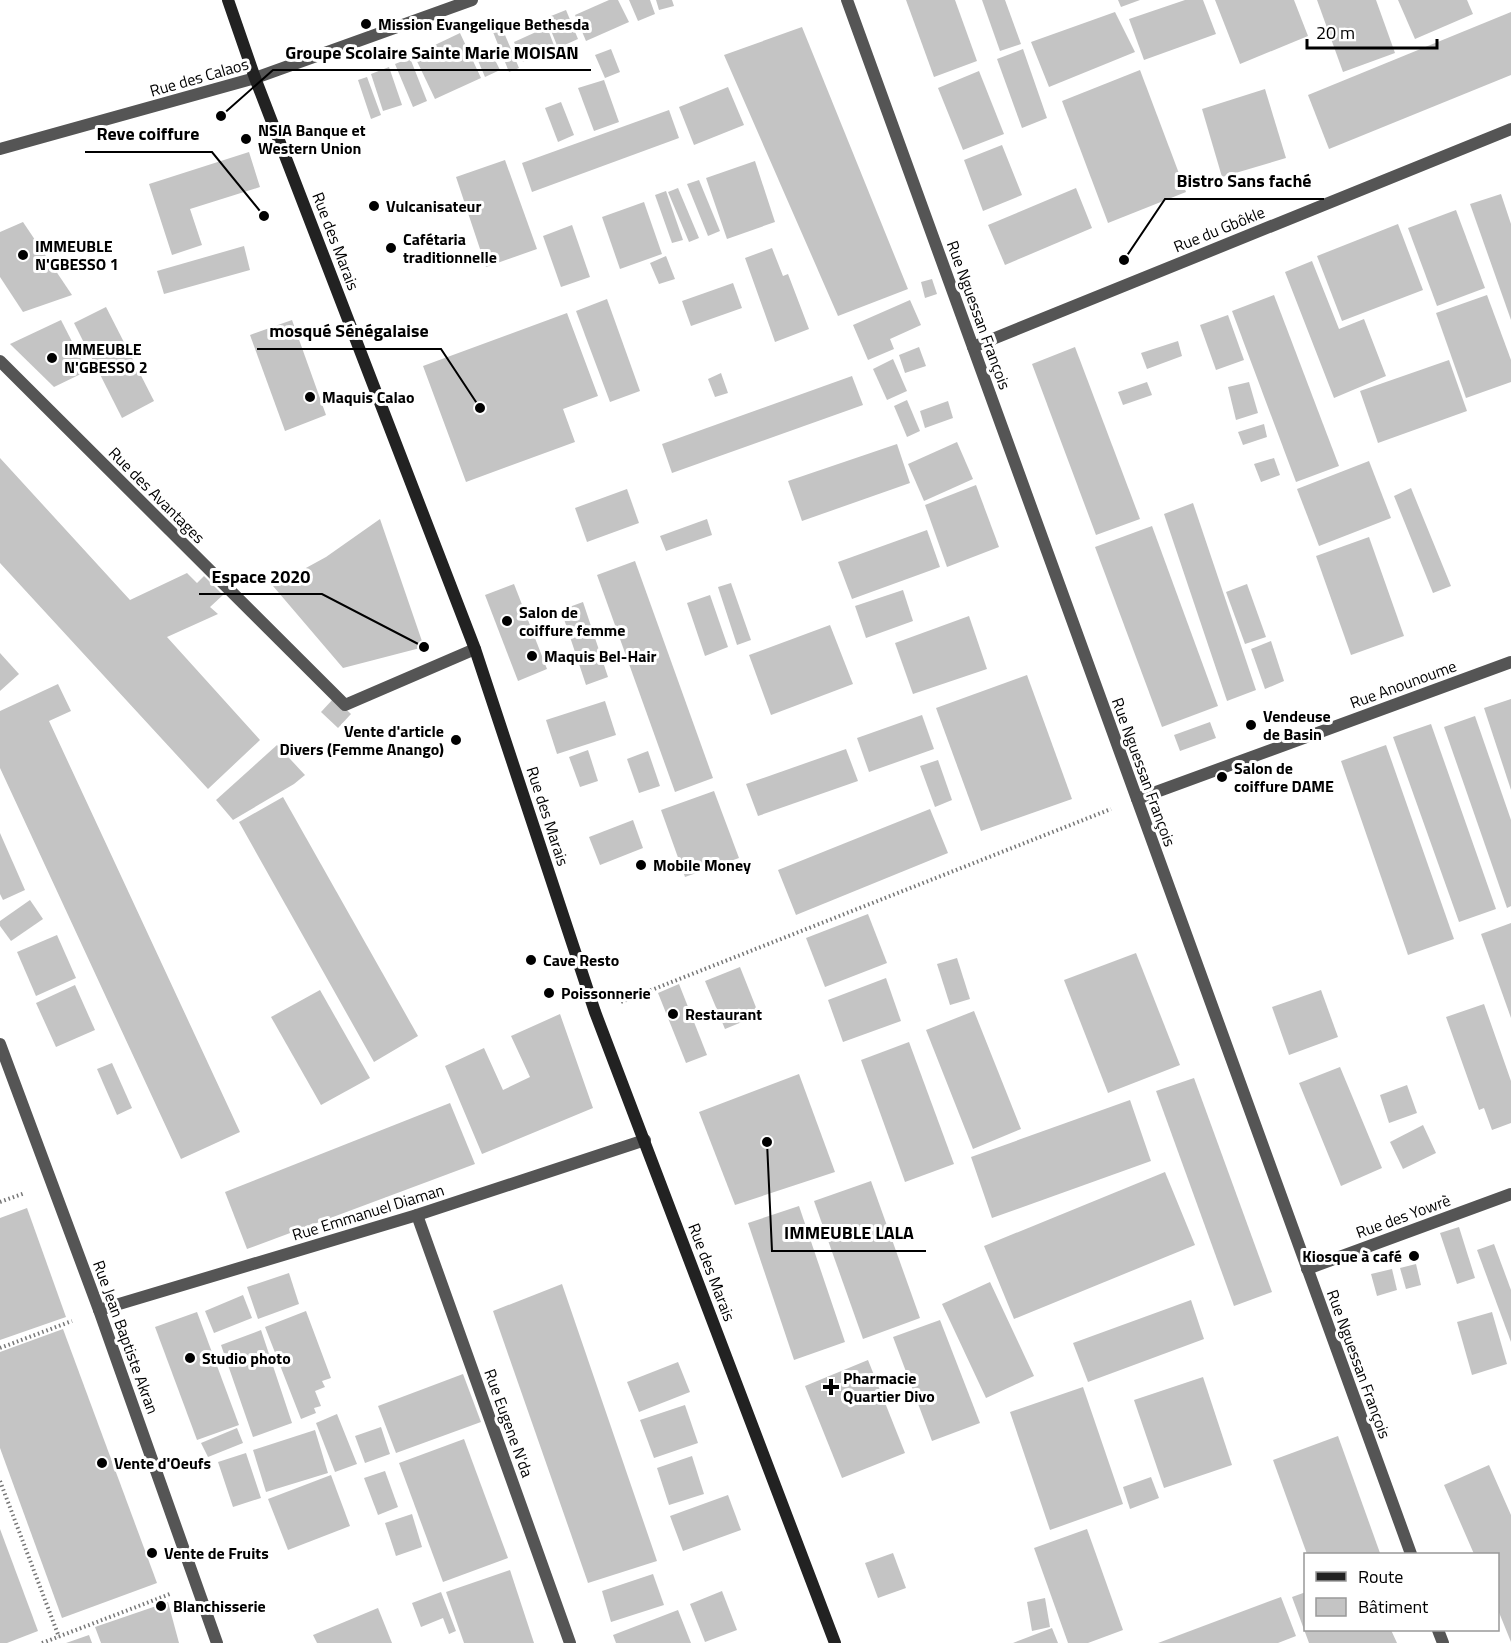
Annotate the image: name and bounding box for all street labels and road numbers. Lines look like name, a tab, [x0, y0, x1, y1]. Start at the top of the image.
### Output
street label: Rue des Calaos	[147, 51, 251, 103]
street label: Rue des Marais	[306, 188, 366, 294]
street label: Rue du Gbôkle	[1170, 200, 1268, 258]
street label: Rue Nguessan François	[941, 237, 1017, 393]
street label: Rue des Avantages	[103, 441, 211, 549]
street label: Rue Anounoume	[1346, 654, 1460, 714]
street label: Rue Nguessan François	[1106, 694, 1182, 850]
street label: Rue des Marais	[521, 763, 575, 869]
street label: Rue Emmanuel Diaman	[289, 1177, 447, 1247]
street label: Rue des Yowrè	[1352, 1188, 1454, 1244]
street label: Rue des Marais	[682, 1219, 742, 1325]
street label: Rue Jean Baptiste Akran	[87, 1257, 165, 1417]
street label: Rue Nguessan François	[1321, 1286, 1397, 1442]
street label: Rue Eugene N'da	[478, 1365, 540, 1481]

